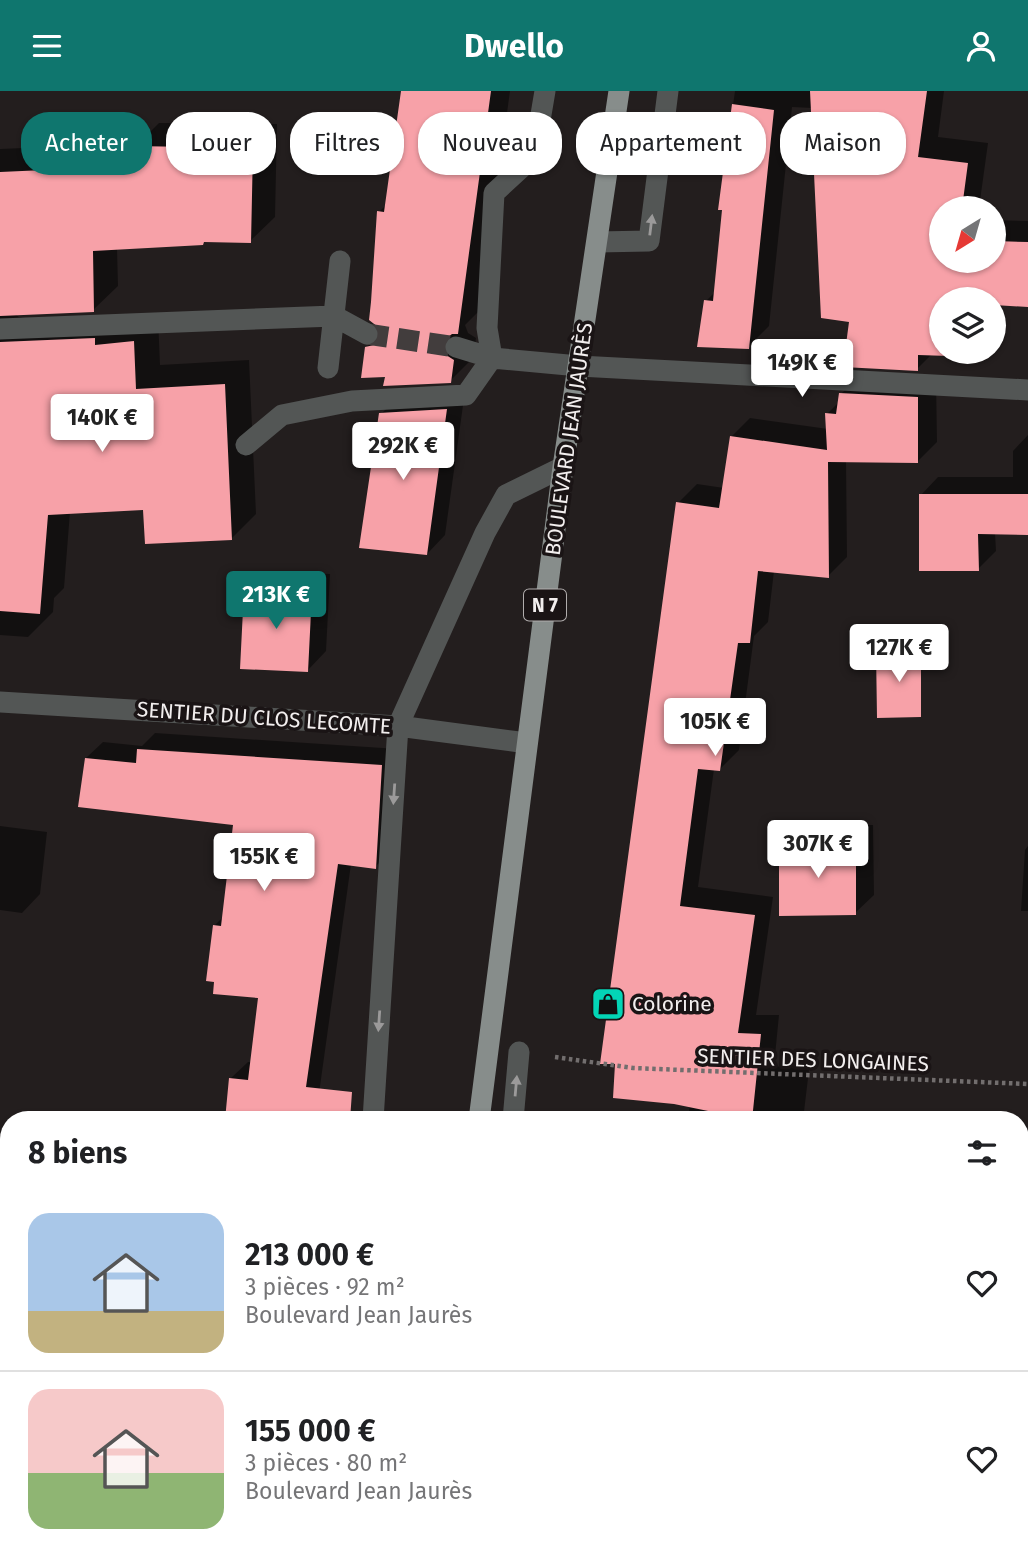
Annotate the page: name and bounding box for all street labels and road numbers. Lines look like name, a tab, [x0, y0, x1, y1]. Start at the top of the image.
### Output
street label: BOULEVARD JEAN JAURÈS	[540, 321, 598, 557]
road number: N 7	[524, 590, 566, 621]
street label: SENTIER DU CLOS LECOMTE	[136, 696, 392, 740]
street label: SENTIER DES LONGAINES	[697, 1043, 929, 1077]

